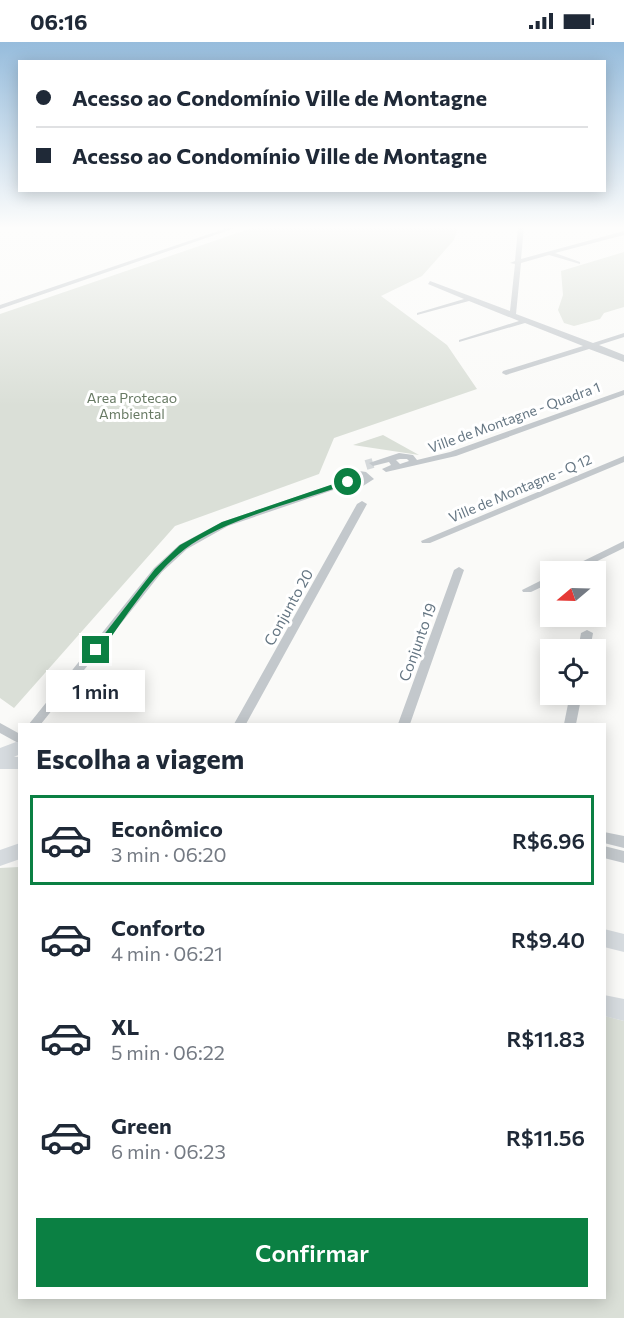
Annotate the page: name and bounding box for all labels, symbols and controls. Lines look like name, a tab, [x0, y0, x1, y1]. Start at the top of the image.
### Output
text: 06:16	[30, 8, 88, 35]
text: Acesso ao Condomínio Ville de Montagne	[72, 84, 487, 111]
text: Acesso ao Condomínio Ville de Montagne	[72, 142, 487, 169]
street label: Ville de Montagne - Quadra 1	[426, 378, 602, 456]
park label: Area Protecao Ambiental	[87, 389, 177, 422]
street label: Ville de Montagne - Q 12	[446, 450, 594, 526]
route start	[334, 468, 361, 495]
north arrow	[540, 561, 606, 627]
map controls	[540, 561, 606, 705]
street label: Conjunto 20	[260, 566, 316, 648]
street label: Conjunto 19	[395, 600, 439, 684]
route end	[82, 636, 109, 663]
button: locate	[540, 639, 606, 705]
callout: 1 min	[46, 671, 146, 713]
text: 1 min	[72, 679, 119, 703]
text: Escolha a viagem	[36, 742, 244, 775]
icon: car	[39, 813, 93, 867]
text: Econômico	[111, 815, 223, 842]
text: R$6.96	[512, 827, 585, 854]
text: 3 min · 06:20	[111, 842, 227, 866]
icon: car	[39, 912, 93, 966]
text: Conforto	[111, 914, 205, 941]
text: R$9.40	[511, 926, 585, 953]
text: 4 min · 06:21	[111, 941, 223, 965]
icon: car	[39, 1011, 93, 1065]
text: XL	[111, 1013, 139, 1040]
text: R$11.83	[506, 1025, 585, 1052]
text: 5 min · 06:22	[111, 1040, 225, 1064]
icon: car	[39, 1110, 93, 1164]
text: Green	[111, 1112, 172, 1139]
text: R$11.56	[506, 1124, 585, 1151]
text: 6 min · 06:23	[111, 1139, 226, 1163]
button: Confirmar	[36, 1218, 588, 1287]

